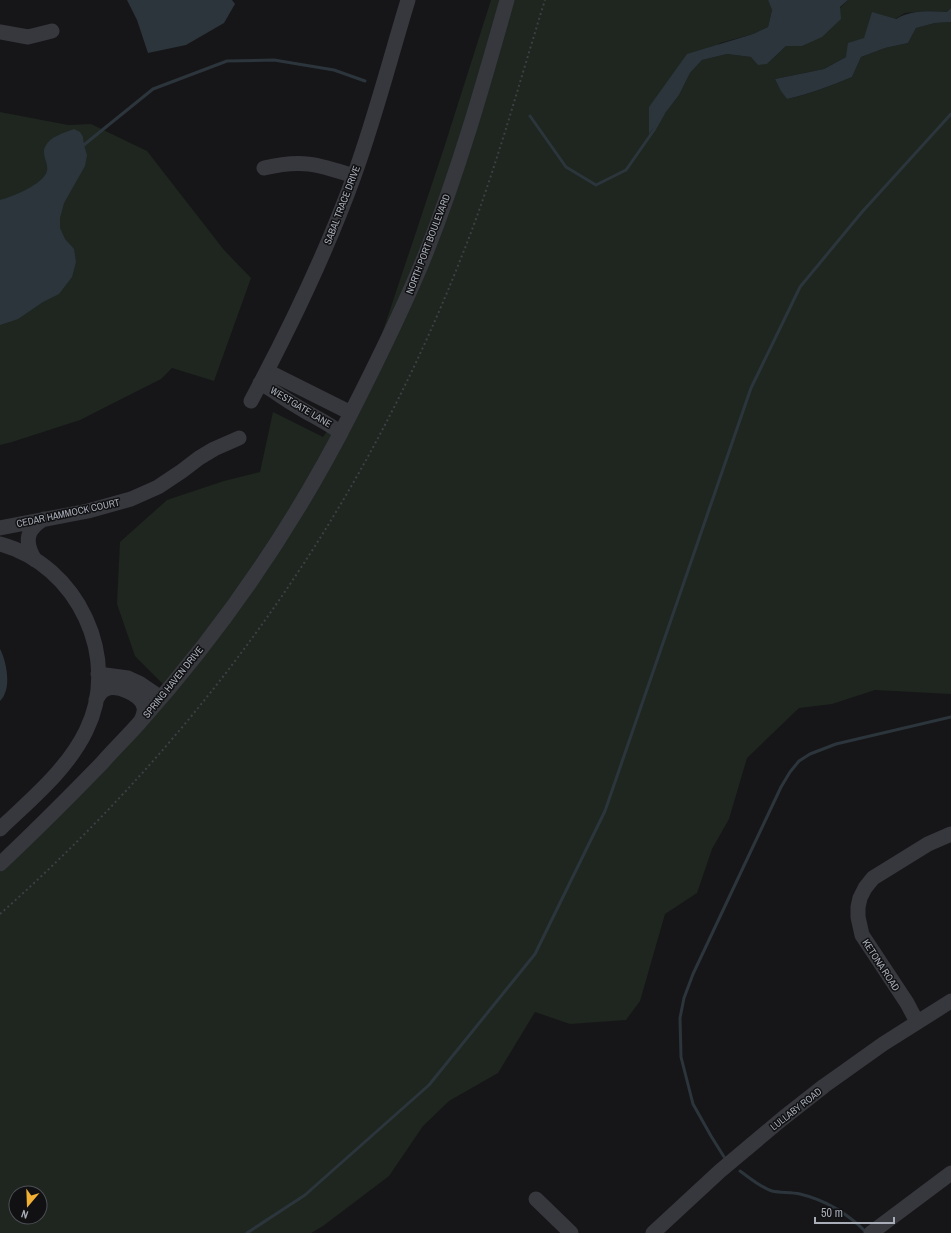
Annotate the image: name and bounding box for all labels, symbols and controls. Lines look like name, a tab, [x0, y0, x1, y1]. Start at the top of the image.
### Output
street label: SABAL TRACE DRIVE	[321, 164, 363, 246]
street label: NORTH PORT BOULEVARD	[403, 192, 453, 296]
street label: WESTGATE LANE	[268, 384, 334, 430]
street label: CEDAR HAMMOCK COURT	[15, 496, 121, 530]
street label: SPRING HAVEN DRIVE	[140, 643, 206, 721]
street label: KETONA ROAD	[859, 937, 903, 993]
street label: LULLABY ROAD	[768, 1085, 824, 1133]
north arrow	[8, 1185, 48, 1225]
scale bar	[815, 1199, 894, 1225]
text: 50 m	[821, 1205, 843, 1221]
text: N	[19, 1207, 30, 1222]

